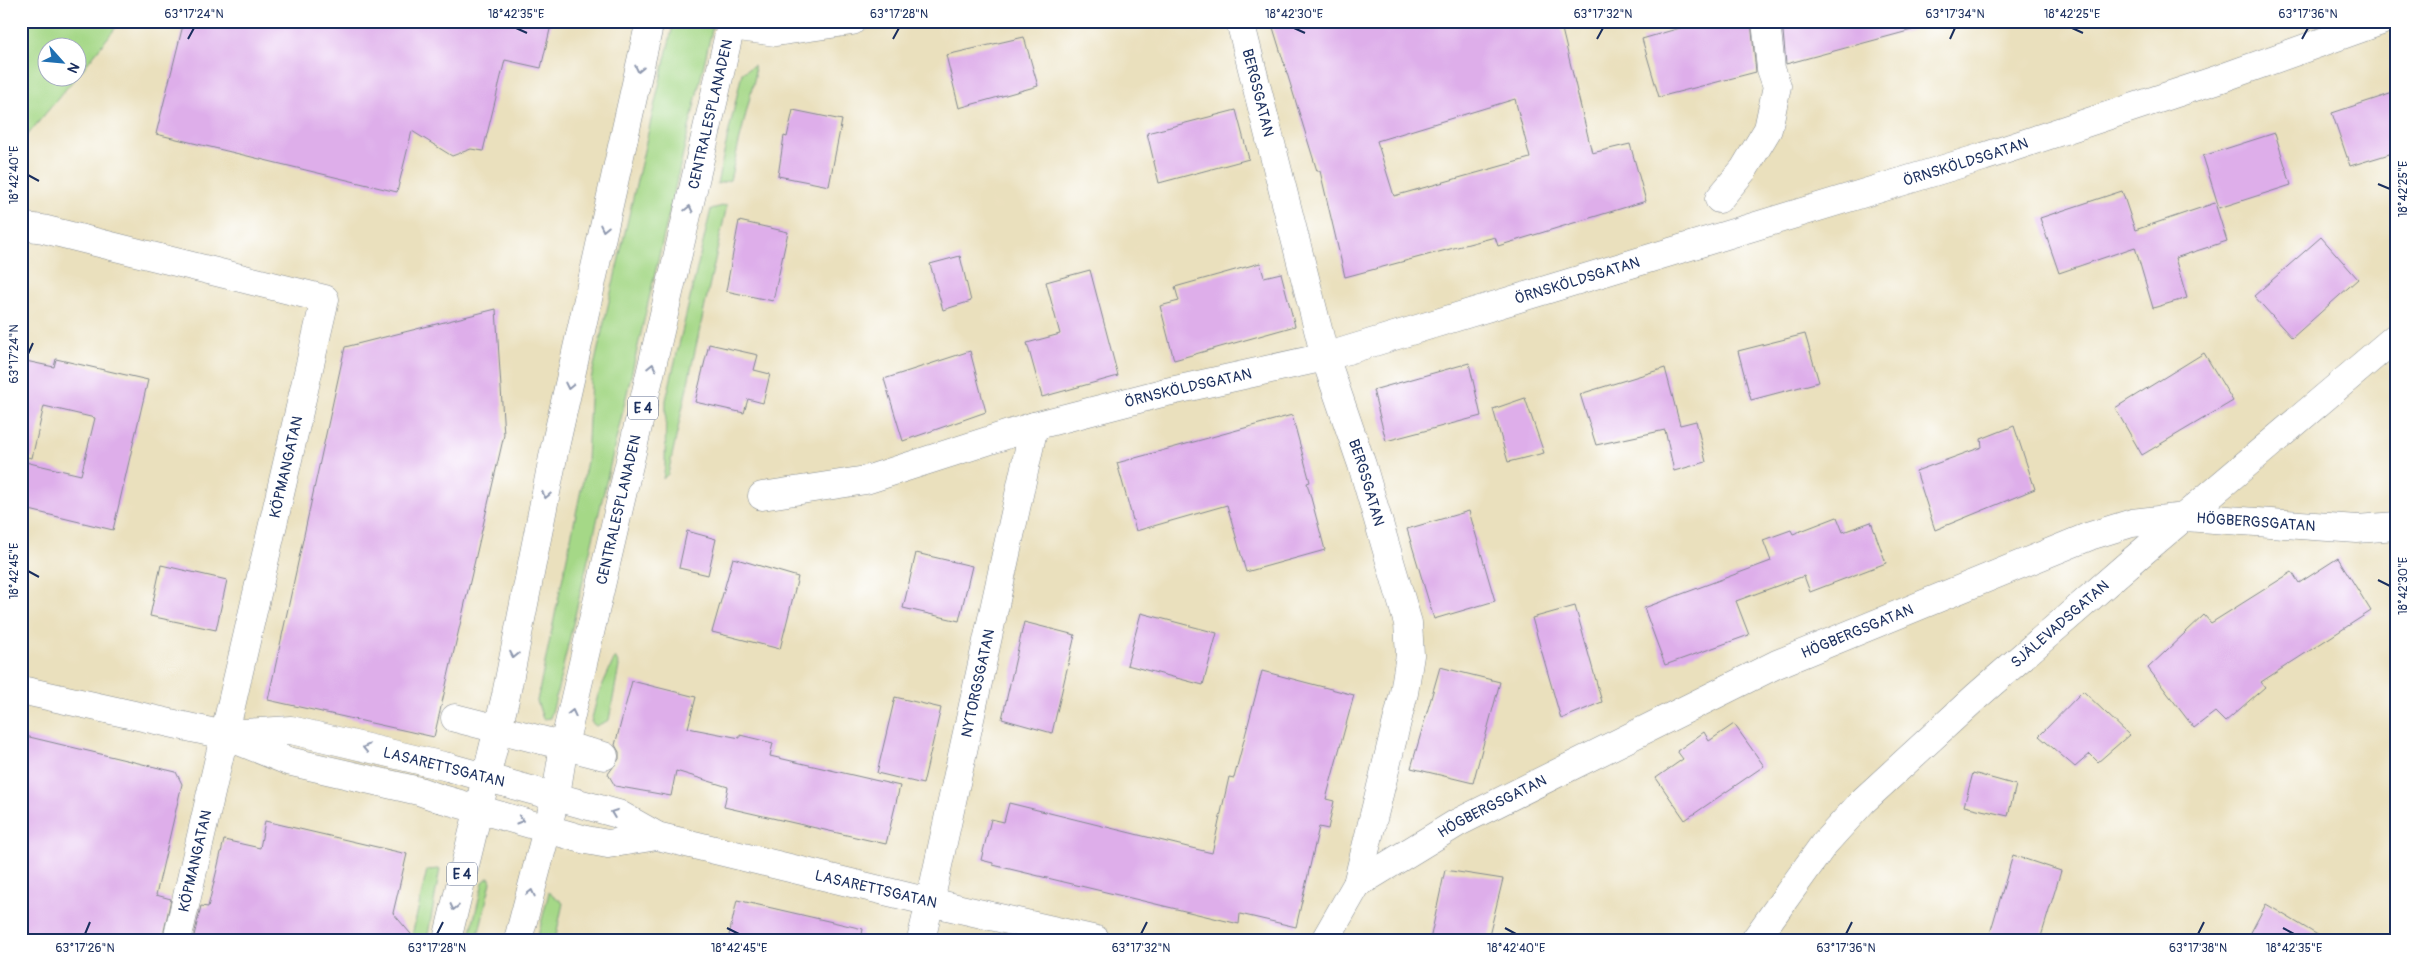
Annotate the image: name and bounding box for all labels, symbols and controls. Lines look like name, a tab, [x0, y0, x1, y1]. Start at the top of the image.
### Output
text: 63°17'24"N	[164, 7, 224, 22]
text: 18°42'35"E	[488, 7, 544, 22]
text: 63°17'28"N	[870, 7, 928, 22]
text: 18°42'30"E	[1265, 7, 1323, 22]
text: 63°17'32"N	[1574, 7, 1632, 22]
text: 63°17'34"N	[1926, 7, 1985, 22]
text: 18°42'25"E	[2044, 7, 2100, 22]
text: 63°17'36"N	[2278, 7, 2338, 22]
north arrow	[38, 38, 88, 88]
street label: CENTRALESPLANADEN	[684, 38, 737, 191]
street label: BERGSGATAN	[1237, 47, 1278, 139]
text: N	[63, 60, 83, 76]
one-way arrow	[634, 64, 645, 73]
street label: ÖRNSKÖLDSGATAN	[1901, 134, 2031, 191]
text: 18°42'40"E	[7, 146, 22, 204]
text: 18°42'25"E	[2396, 161, 2411, 217]
one-way arrow	[683, 204, 694, 213]
one-way arrow	[599, 223, 610, 232]
street label: ÖRNSKÖLDSGATAN	[1513, 253, 1642, 309]
text: 63°17'24"N	[7, 324, 22, 384]
one-way arrow	[646, 363, 657, 372]
street label: ÖRNSKÖLDSGATAN	[1123, 364, 1253, 412]
one-way arrow	[564, 382, 575, 391]
road number: E 4	[628, 396, 658, 419]
street label: KÖPMANGATAN	[265, 414, 307, 520]
street label: CENTRALESPLANADEN	[592, 433, 646, 587]
street label: BERGSGATAN	[1344, 437, 1388, 529]
one-way arrow	[541, 491, 551, 500]
street label: HÖGBERGSGATAN	[2196, 509, 2316, 536]
text: 18°42'45"E	[7, 543, 22, 599]
text: 18°42'30"E	[2396, 557, 2411, 615]
street label: SJÄLEVADSGATAN	[2007, 576, 2113, 672]
street label: HÖGBERGSGATAN	[1798, 600, 1916, 663]
street label: NYTORGSGATAN	[957, 627, 999, 739]
one-way arrow	[509, 650, 520, 659]
one-way arrow	[566, 709, 577, 718]
one-way arrow	[362, 743, 371, 754]
street label: LASARETTSGATAN	[381, 743, 507, 792]
street label: HÖGBERGSGATAN	[1434, 771, 1550, 842]
street label: KÖPMANGATAN	[174, 808, 216, 914]
one-way arrow	[610, 809, 619, 820]
one-way arrow	[515, 815, 524, 825]
road number: E 4	[447, 862, 477, 886]
street label: LASARETTSGATAN	[813, 866, 939, 913]
one-way arrow	[525, 888, 536, 897]
one-way arrow	[449, 902, 460, 911]
text: 63°17'26"N	[55, 941, 115, 956]
text: 63°17'28"N	[408, 941, 466, 956]
text: 18°42'45"E	[711, 941, 767, 956]
text: 63°17'32"N	[1112, 941, 1170, 956]
text: 18°42'40"E	[1487, 941, 1545, 956]
text: 63°17'36"N	[1816, 941, 1876, 956]
text: 63°17'38"N	[2169, 941, 2227, 956]
text: 18°42'35"E	[2266, 941, 2322, 956]

